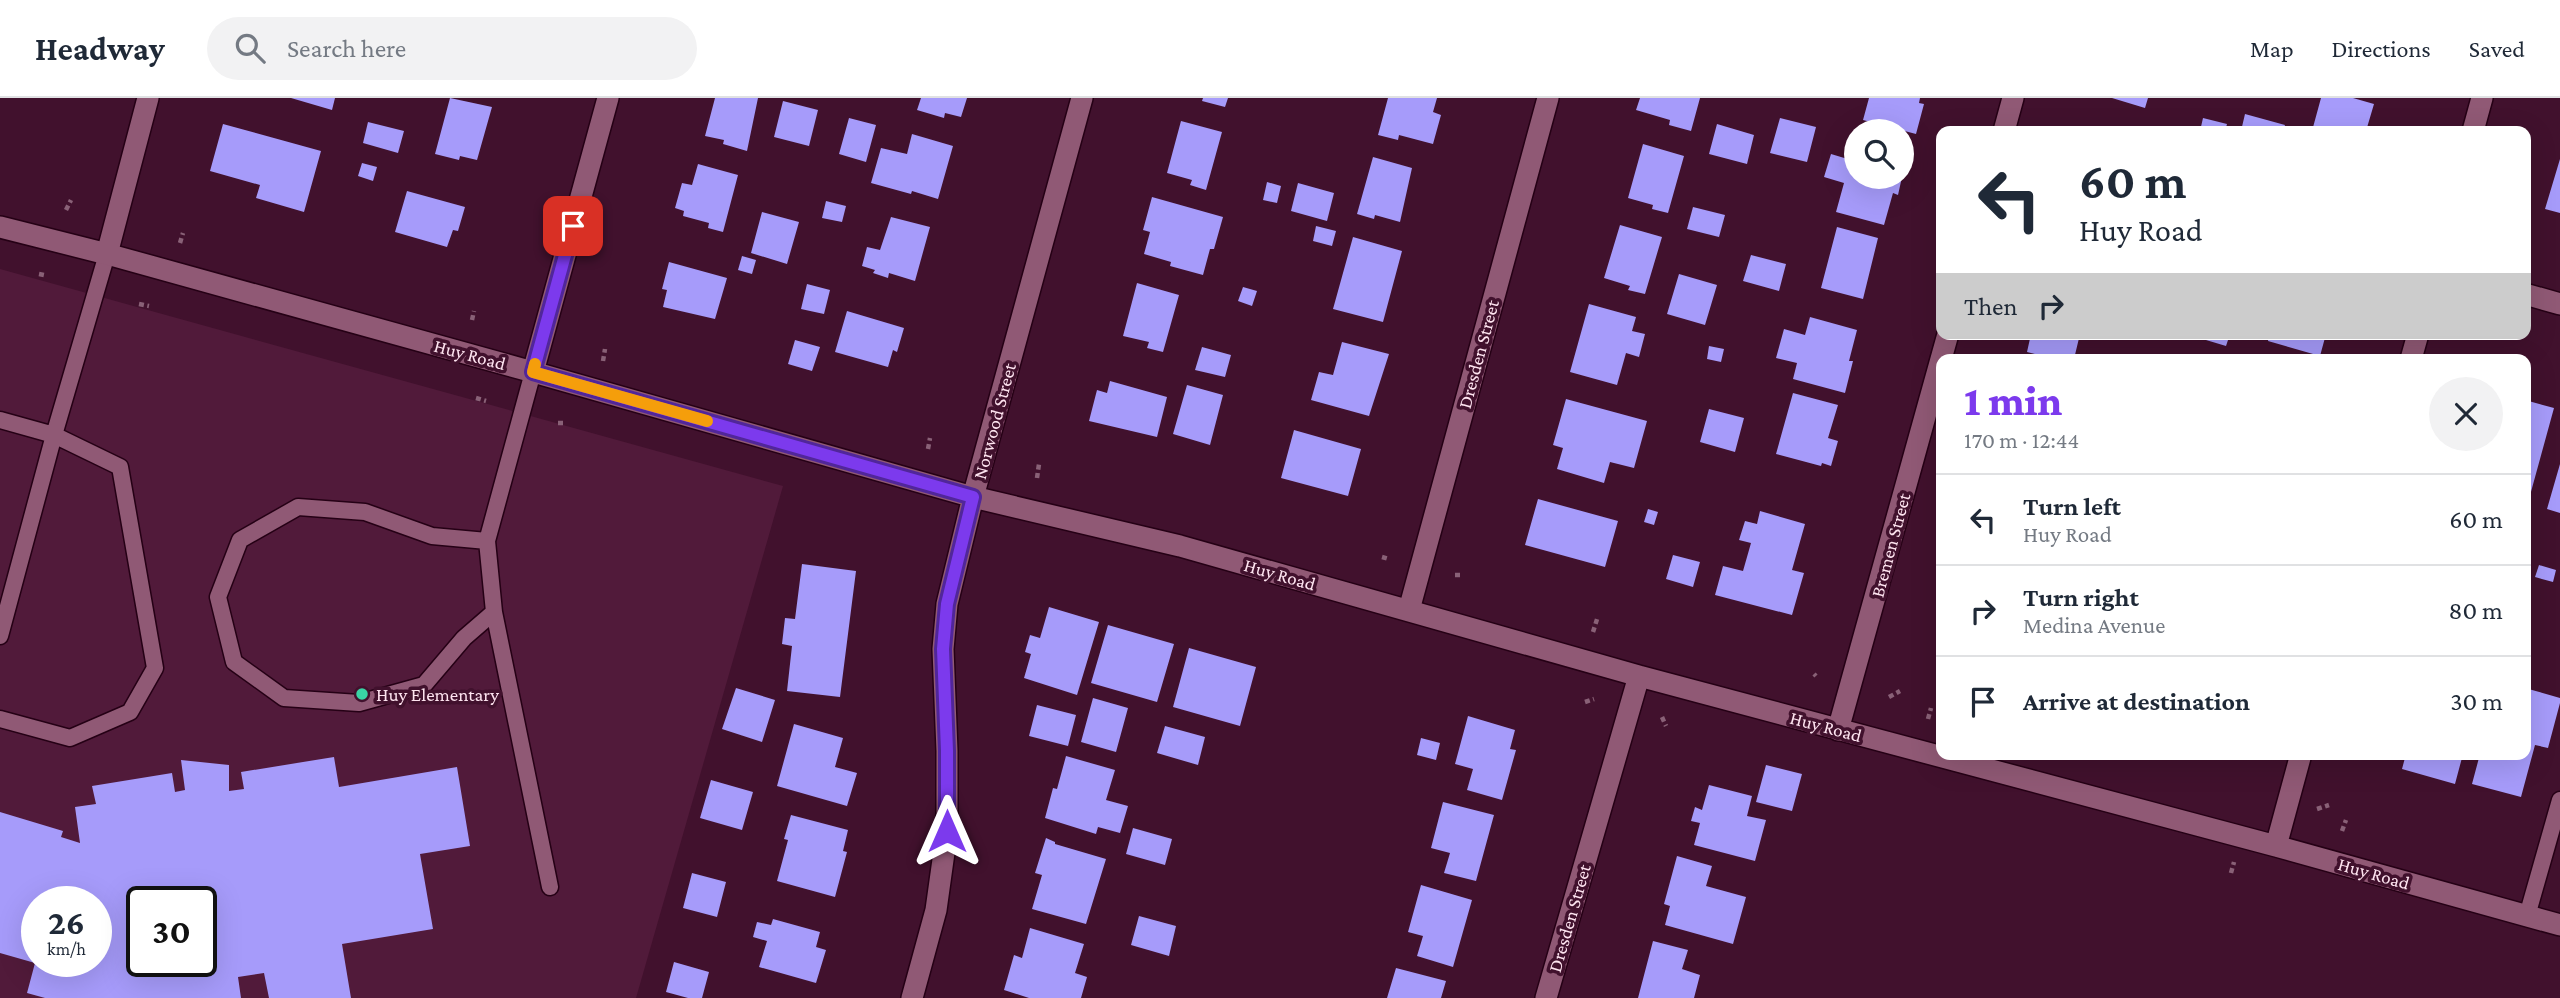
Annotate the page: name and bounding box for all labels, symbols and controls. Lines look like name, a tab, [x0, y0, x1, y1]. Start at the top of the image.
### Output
search box	[207, 17, 697, 80]
icon: search	[231, 29, 269, 67]
text: Headway	[35, 30, 165, 67]
text: Search here	[287, 34, 406, 63]
text: Map	[2250, 35, 2294, 62]
text: Directions	[2332, 35, 2431, 62]
text: Saved	[2469, 35, 2525, 62]
map controls	[1844, 119, 1914, 189]
button: search	[1844, 119, 1914, 189]
icon: left	[1964, 154, 2055, 245]
text: 60 m	[2079, 154, 2186, 209]
pin	[543, 196, 603, 256]
icon: arrive	[554, 207, 592, 245]
text: Huy Road	[2079, 212, 2203, 248]
icon: right	[2032, 287, 2070, 325]
text: Then	[1964, 292, 2018, 321]
street label: Dresden Street	[1454, 297, 1503, 411]
street label: Huy Road	[432, 335, 508, 374]
street label: Norwood Street	[969, 360, 1020, 481]
text: 1 min	[1964, 377, 2062, 424]
button: close	[2429, 377, 2503, 451]
text: 170 m · 12:44	[1964, 427, 2079, 453]
street label: Bremen Street	[1866, 490, 1915, 600]
text: Turn left	[2023, 492, 2121, 521]
icon: left	[1964, 501, 2002, 539]
text: 60 m	[2449, 505, 2503, 534]
text: Huy Road	[2023, 521, 2112, 547]
street label: Huy Road	[1242, 554, 1318, 595]
text: Turn right	[2023, 583, 2139, 612]
icon: right	[1964, 592, 2002, 630]
text: 80 m	[2449, 596, 2503, 625]
text: Medina Avenue	[2023, 612, 2165, 638]
icon: arrive	[1964, 683, 2002, 721]
place label: Huy Elementary	[376, 684, 499, 705]
marker: Huy Elementary	[354, 686, 370, 702]
text: Arrive at destination	[2023, 687, 2250, 716]
text: 30 m	[2450, 687, 2503, 716]
street label: Huy Road	[1788, 707, 1864, 746]
position arrow	[910, 794, 984, 868]
street label: Huy Road	[2336, 853, 2412, 894]
street label: Dresden Street	[1544, 861, 1595, 975]
speed limit sign: 30	[126, 886, 217, 977]
text: 26	[48, 903, 85, 942]
text: km/h	[47, 939, 86, 959]

